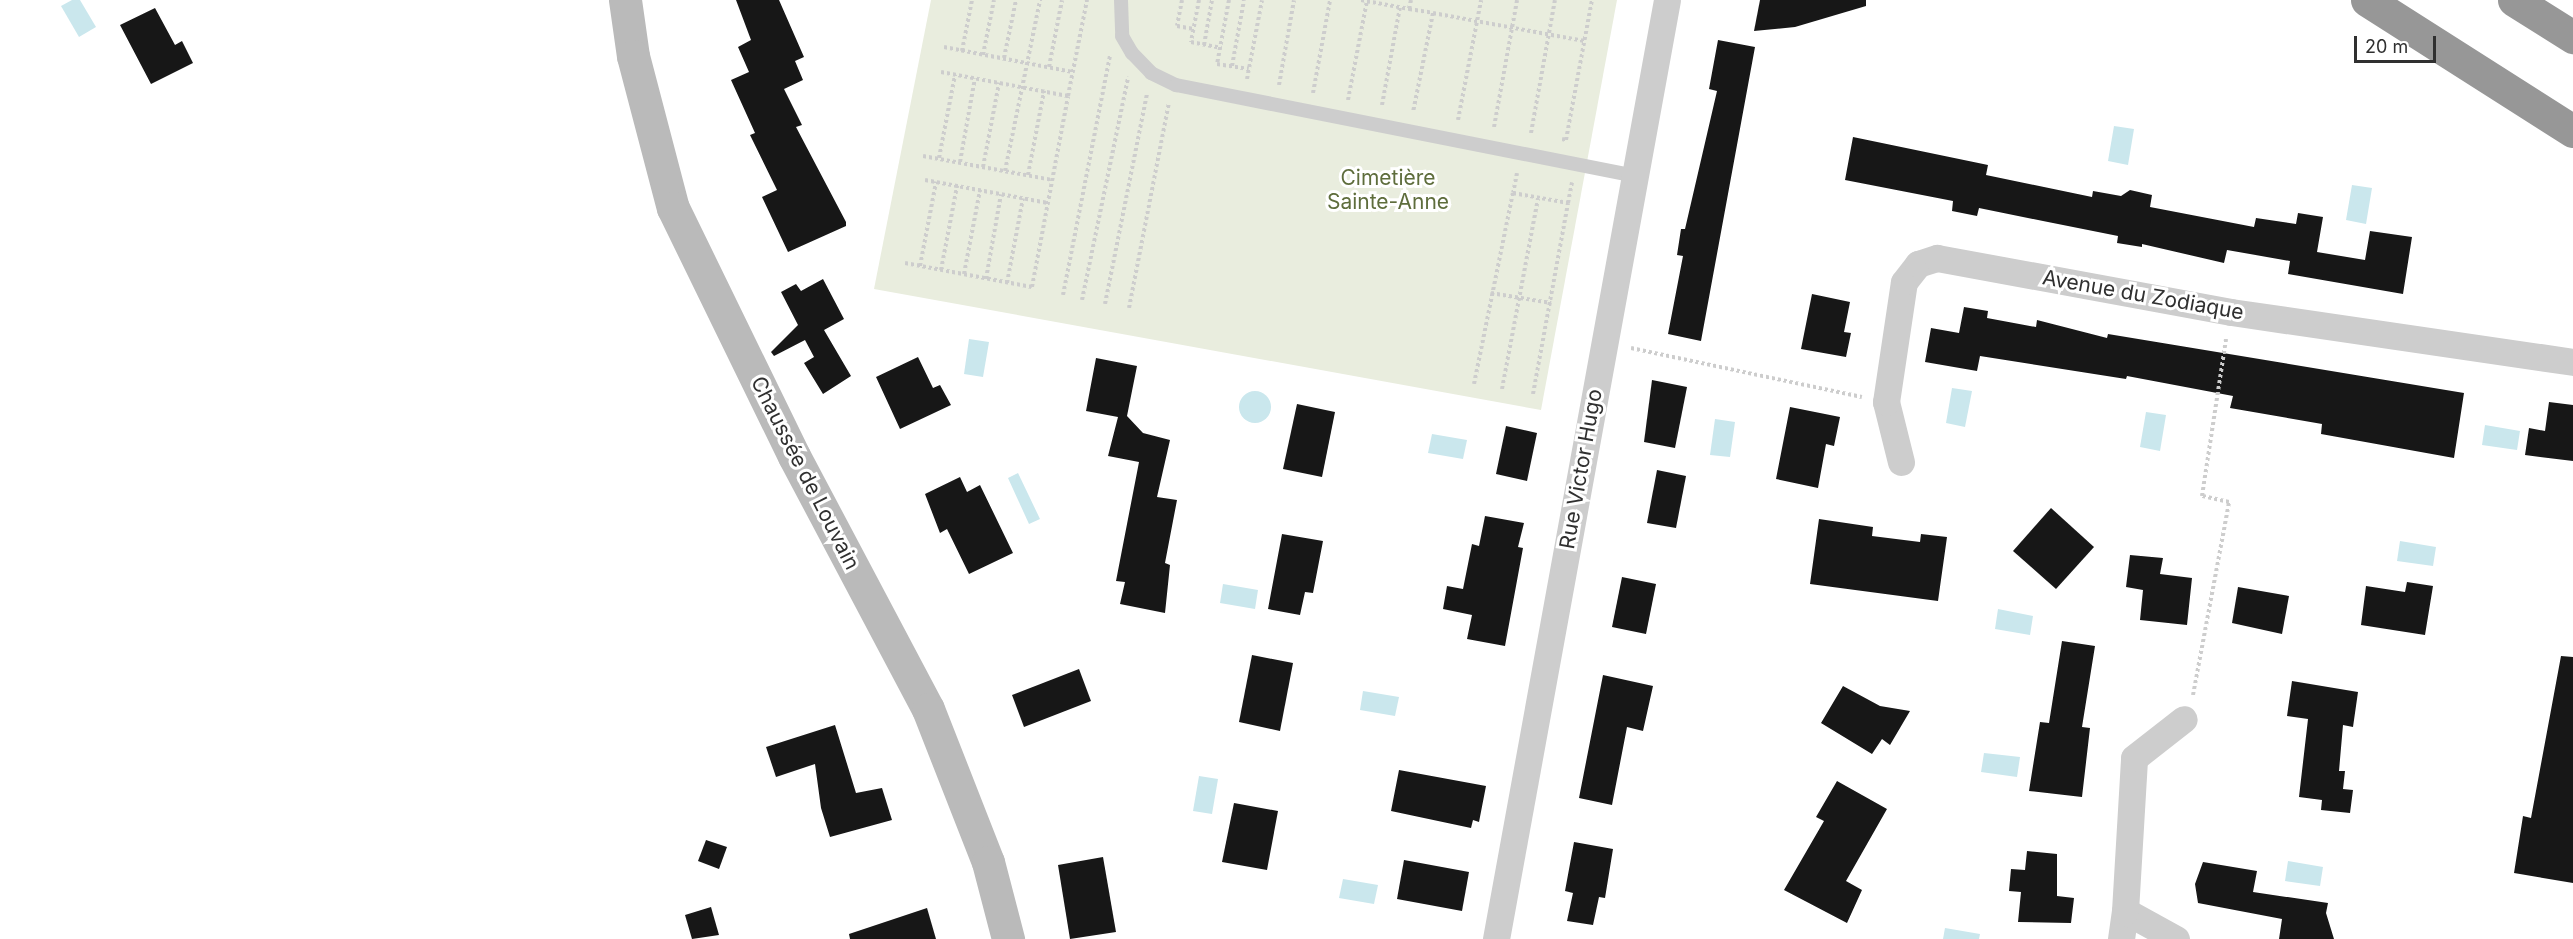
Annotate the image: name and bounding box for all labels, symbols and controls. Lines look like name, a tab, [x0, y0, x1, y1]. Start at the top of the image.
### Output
scale bar	[2357, 24, 2440, 62]
text: 20 m	[2365, 36, 2408, 57]
park label: Cimetière Sainte-Anne	[1327, 165, 1449, 215]
street label: Avenue du Zodiaque	[2040, 265, 2246, 325]
street label: Chaussée de Louvain	[745, 372, 865, 574]
street label: Rue Victor Hugo	[1555, 387, 1607, 551]

